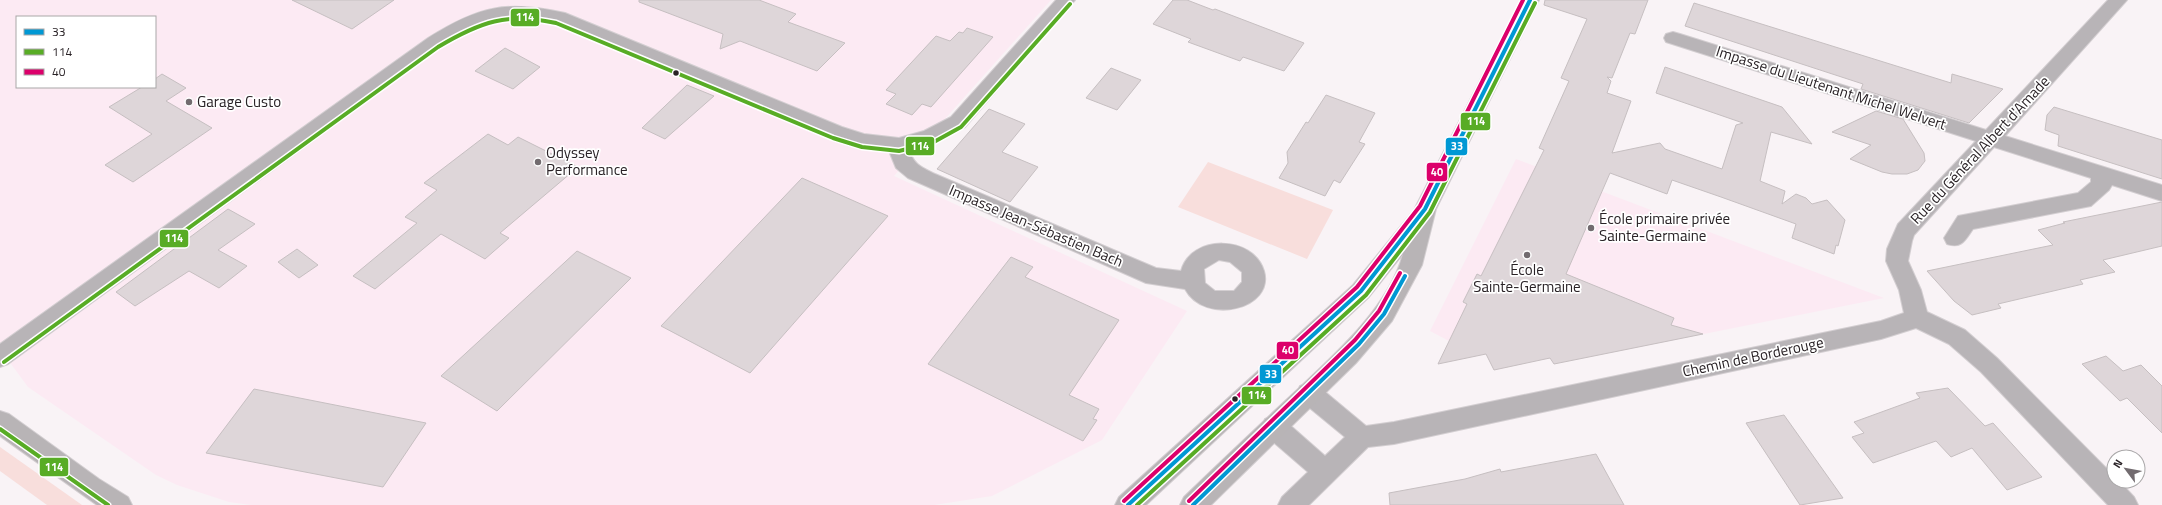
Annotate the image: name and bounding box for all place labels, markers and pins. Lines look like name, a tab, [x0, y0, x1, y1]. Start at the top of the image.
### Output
unlabelled marker	[671, 68, 681, 78]
place label: Garage Custo	[197, 90, 281, 113]
marker: Garage Custo	[184, 97, 194, 107]
place label: Odyssey Performance	[546, 141, 628, 181]
marker: Odyssey Performance	[533, 157, 543, 167]
place label: École primaire privée Sainte-Germaine	[1599, 207, 1730, 247]
marker: École primaire privée Sainte-Germaine	[1586, 223, 1596, 233]
marker: École Sainte-Germaine	[1522, 250, 1532, 260]
place label: École Sainte-Germaine	[1473, 258, 1581, 298]
unlabelled marker	[1230, 394, 1240, 404]

